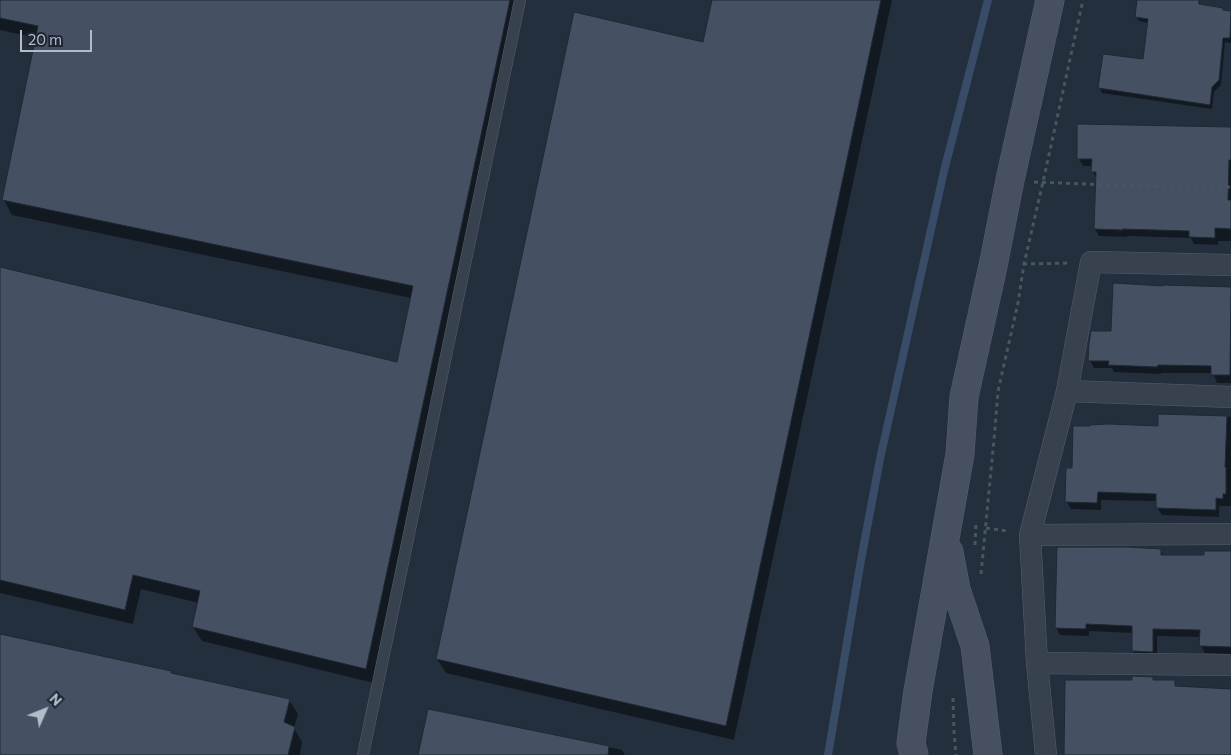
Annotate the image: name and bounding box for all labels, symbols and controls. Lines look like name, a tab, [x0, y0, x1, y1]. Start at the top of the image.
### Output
scale bar	[22, 20, 95, 52]
text: 20 m	[28, 30, 62, 48]
north arrow	[20, 685, 70, 735]
text: N	[46, 690, 66, 709]

